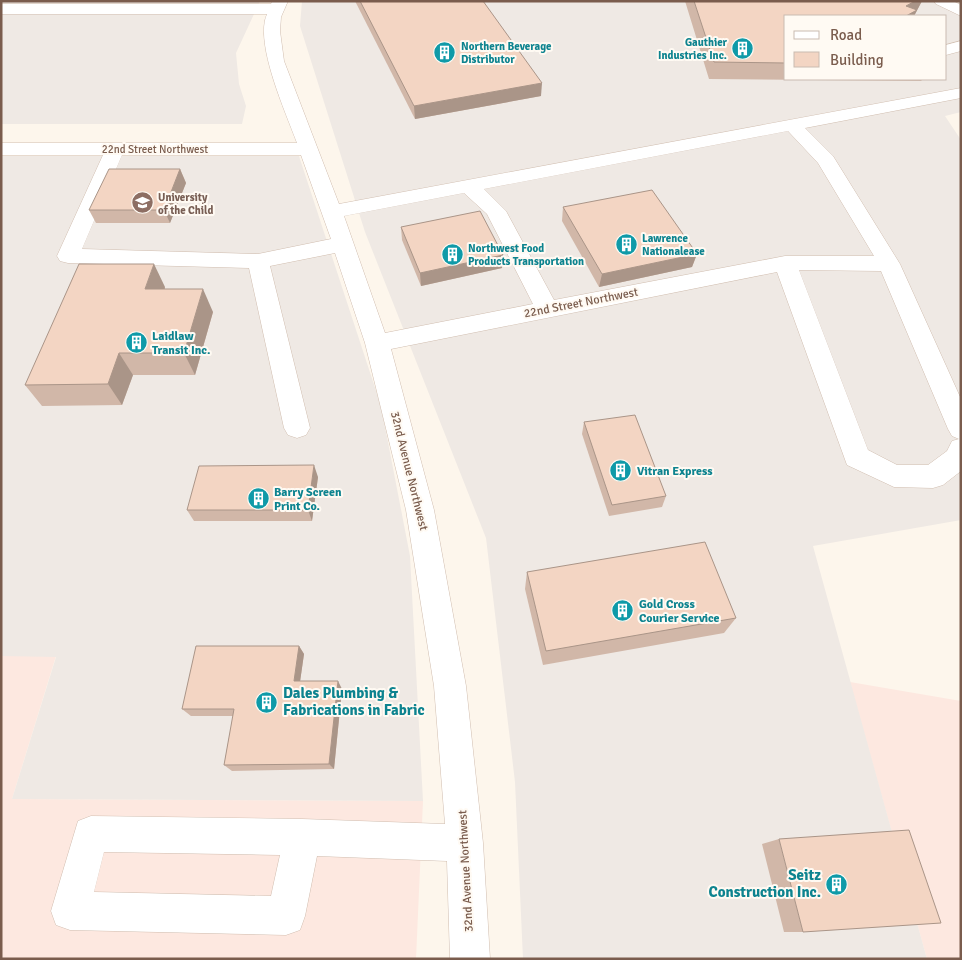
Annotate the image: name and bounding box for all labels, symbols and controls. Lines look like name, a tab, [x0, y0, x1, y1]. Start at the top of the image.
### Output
legend	[784, 15, 947, 80]
text: Road	[830, 26, 862, 44]
place label: Gauthier Industries Inc.	[658, 36, 728, 62]
building icon: Gauthier Industries Inc.	[731, 36, 755, 60]
building icon: Northern Beverage Distributor	[433, 40, 457, 64]
place label: Northern Beverage Distributor	[461, 40, 552, 66]
text: Building	[830, 51, 884, 69]
street label: 22nd Street Northwest	[102, 143, 208, 156]
school or university icon: University of the Child	[130, 191, 154, 215]
place label: University of the Child	[158, 191, 213, 217]
building icon: Lawrence Nationalease	[614, 232, 638, 256]
place label: Lawrence Nationalease	[642, 232, 705, 258]
building icon: Northwest Food Products Transportation	[440, 242, 464, 266]
place label: Northwest Food Products Transportation	[468, 242, 584, 268]
street label: 22nd Street Northwest	[523, 285, 639, 321]
place label: Laidlaw Transit Inc.	[152, 329, 210, 358]
building icon: Laidlaw Transit Inc.	[124, 331, 148, 355]
street label: 32nd Avenue Northwest	[387, 410, 431, 532]
building icon: Vitran Express	[609, 459, 633, 483]
place label: Vitran Express	[637, 464, 713, 479]
place label: Barry Screen Print Co.	[274, 485, 342, 514]
building icon: Barry Screen Print Co.	[246, 487, 270, 511]
place label: Gold Cross Courier Service	[639, 597, 720, 626]
building icon: Gold Cross Courier Service	[611, 599, 635, 623]
place label: Dales Plumbing & Fabrications in Fabric	[283, 684, 425, 719]
building icon: Dales Plumbing & Fabrications in Fabric	[255, 690, 279, 714]
street label: 32nd Avenue Northwest	[455, 810, 477, 932]
place label: Seitz Construction Inc.	[709, 866, 821, 901]
building icon: Seitz Construction Inc.	[825, 872, 849, 896]

